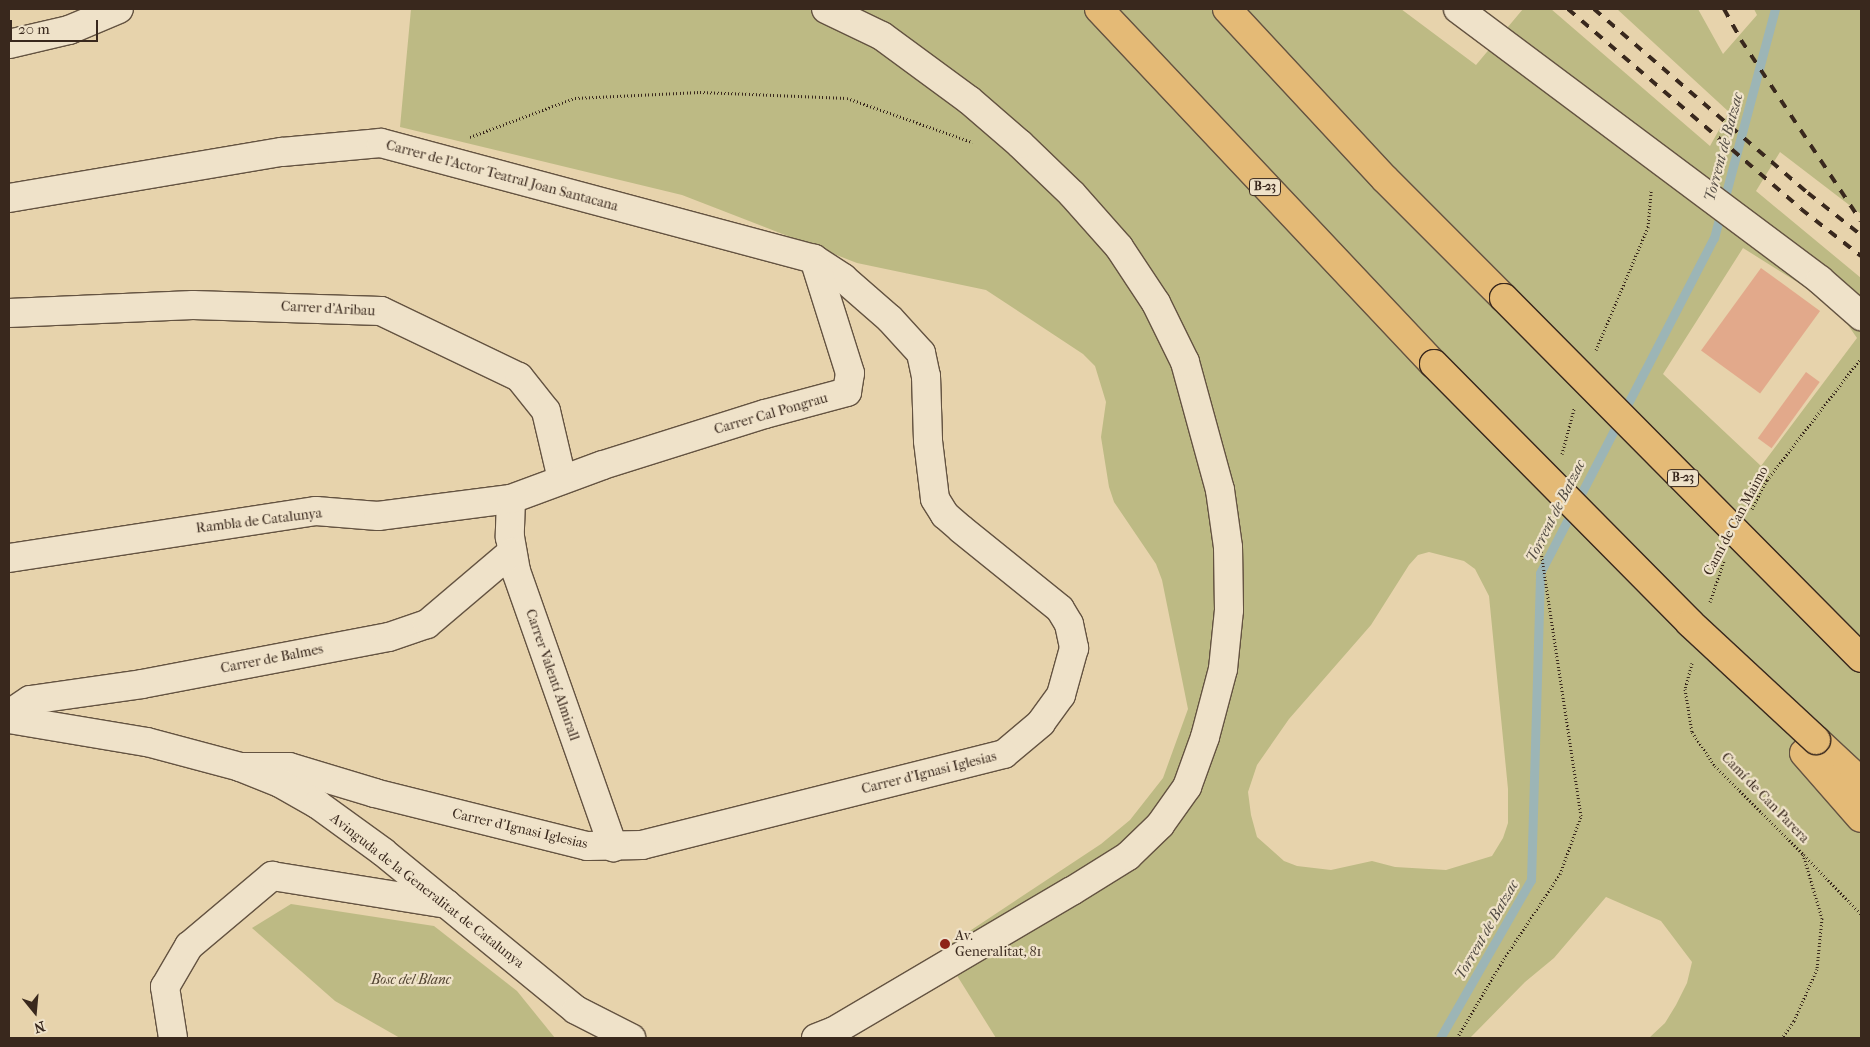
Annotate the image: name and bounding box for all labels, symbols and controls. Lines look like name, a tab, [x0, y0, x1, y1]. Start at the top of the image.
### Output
scale bar	[12, 10, 100, 42]
text: 20 m	[18, 20, 50, 38]
water label: Torrent de Batzac	[1701, 91, 1747, 203]
street label: Carrer de l'Actor Teatral Joan Santacana	[384, 137, 620, 215]
road number: B-23	[1249, 178, 1281, 196]
street label: Carrer d'Aribau	[280, 298, 376, 320]
street label: Carrer Cal Pongrau	[712, 390, 830, 438]
water label: Torrent de Batzac	[1523, 457, 1589, 565]
street label: Camí de Can Maimo	[1700, 463, 1772, 579]
road number: B-23	[1667, 468, 1699, 488]
street label: Rambla de Catalunya	[195, 505, 323, 537]
street label: Carrer Valentí Almirall	[522, 607, 582, 743]
street label: Carrer de Balmes	[219, 641, 325, 677]
street label: Carrer d'Ignasi Iglesias	[860, 748, 998, 798]
street label: Camí de Can Parera	[1718, 749, 1812, 847]
street label: Carrer d'Ignasi Iglesias	[451, 805, 589, 853]
street label: Avinguda de la Generalitat de Catalunya	[327, 810, 527, 972]
water label: Torrent de Batzac	[1451, 877, 1523, 983]
place label: Av. Generalitat, 81	[955, 928, 1042, 960]
marker: Av. Generalitat, 81	[939, 938, 951, 950]
park label: Bosc del Blanc	[371, 972, 451, 988]
north arrow	[10, 987, 60, 1037]
text: N	[32, 1017, 47, 1037]

